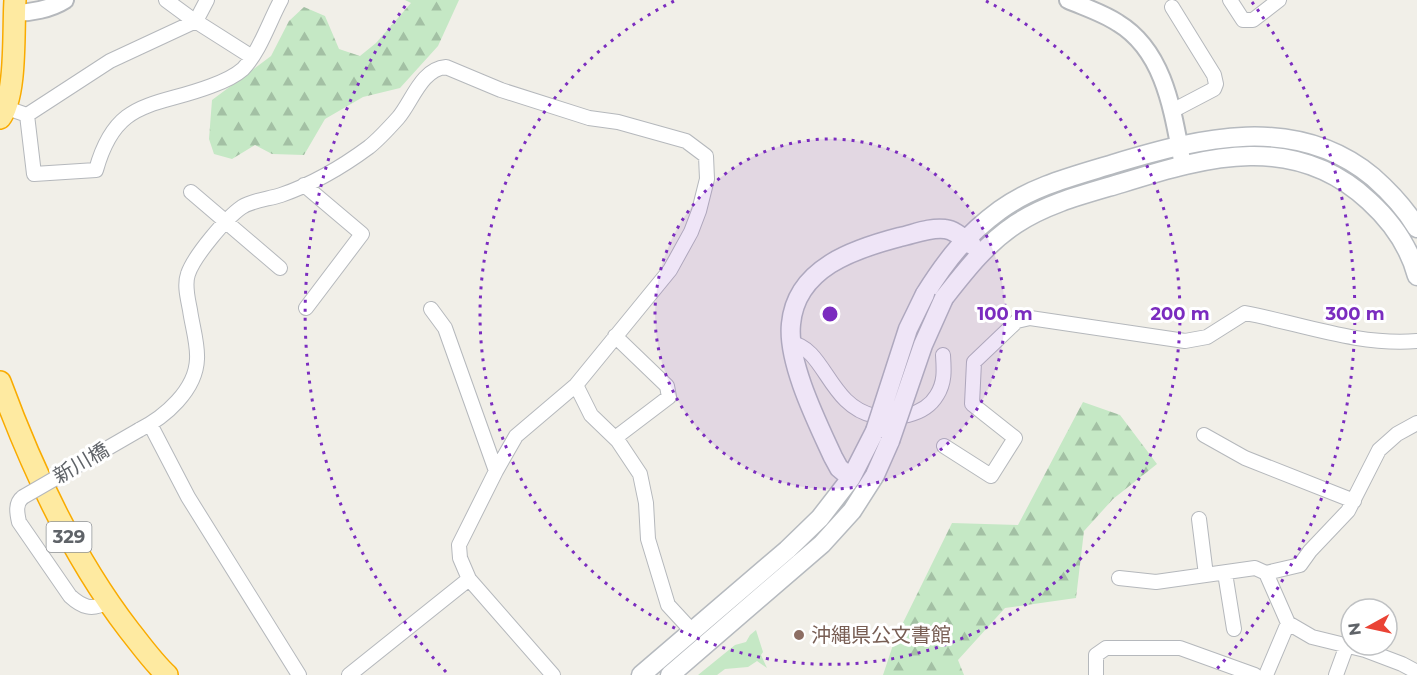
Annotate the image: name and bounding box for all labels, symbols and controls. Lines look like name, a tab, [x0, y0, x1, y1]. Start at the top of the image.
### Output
text: 100 m	[977, 303, 1033, 325]
text: 200 m	[1150, 303, 1210, 325]
text: 300 m	[1324, 303, 1385, 325]
centre of rings	[820, 304, 840, 324]
street label: 新川橋	[49, 438, 113, 488]
road number: 329	[46, 522, 92, 552]
north arrow	[1339, 597, 1399, 657]
text: N	[1344, 621, 1365, 637]
place label: 沖縄県公文書館	[811, 623, 951, 647]
marker: 沖縄県公文書館	[792, 628, 806, 642]

